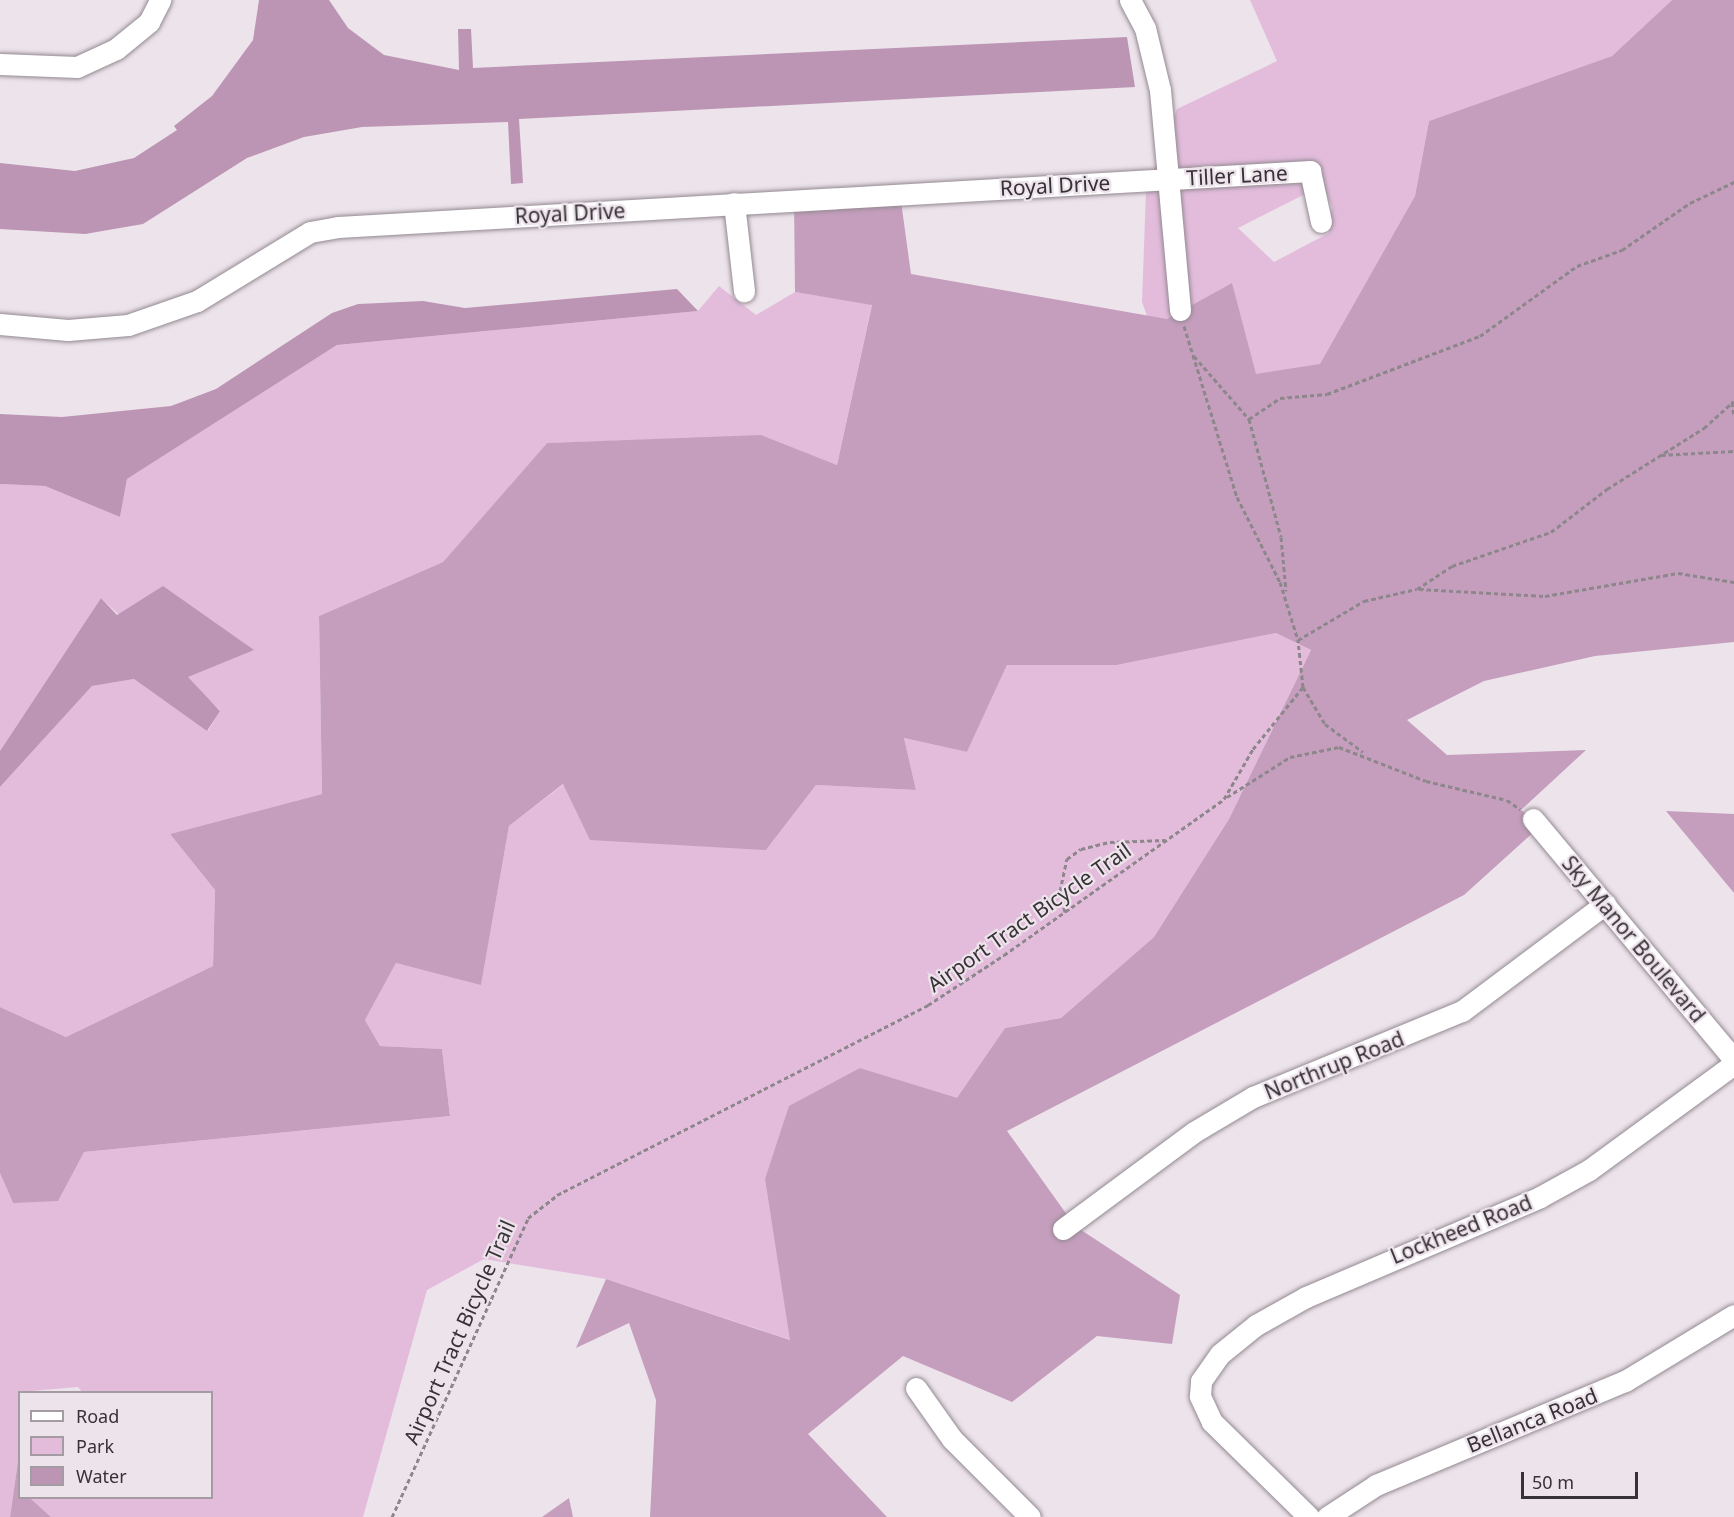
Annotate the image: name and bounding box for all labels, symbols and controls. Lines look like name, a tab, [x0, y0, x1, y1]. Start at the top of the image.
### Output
street label: Tiller Lane	[1186, 160, 1288, 190]
street label: Royal Drive	[999, 170, 1111, 200]
street label: Royal Drive	[514, 198, 626, 228]
street label: Airport Tract Bicycle Trail	[922, 837, 1136, 997]
street label: Sky Manor Boulevard	[1557, 851, 1711, 1027]
street label: Northrup Road	[1260, 1026, 1408, 1104]
street label: Lockheed Road	[1387, 1189, 1535, 1269]
street label: Airport Tract Bicycle Trail	[398, 1216, 520, 1448]
street label: Bellanca Road	[1463, 1382, 1601, 1458]
legend	[18, 1391, 213, 1499]
text: Road	[76, 1404, 119, 1428]
text: Park	[76, 1434, 114, 1458]
scale bar	[1524, 1460, 1641, 1498]
text: Water	[76, 1464, 127, 1488]
text: 50 m	[1532, 1470, 1574, 1494]

